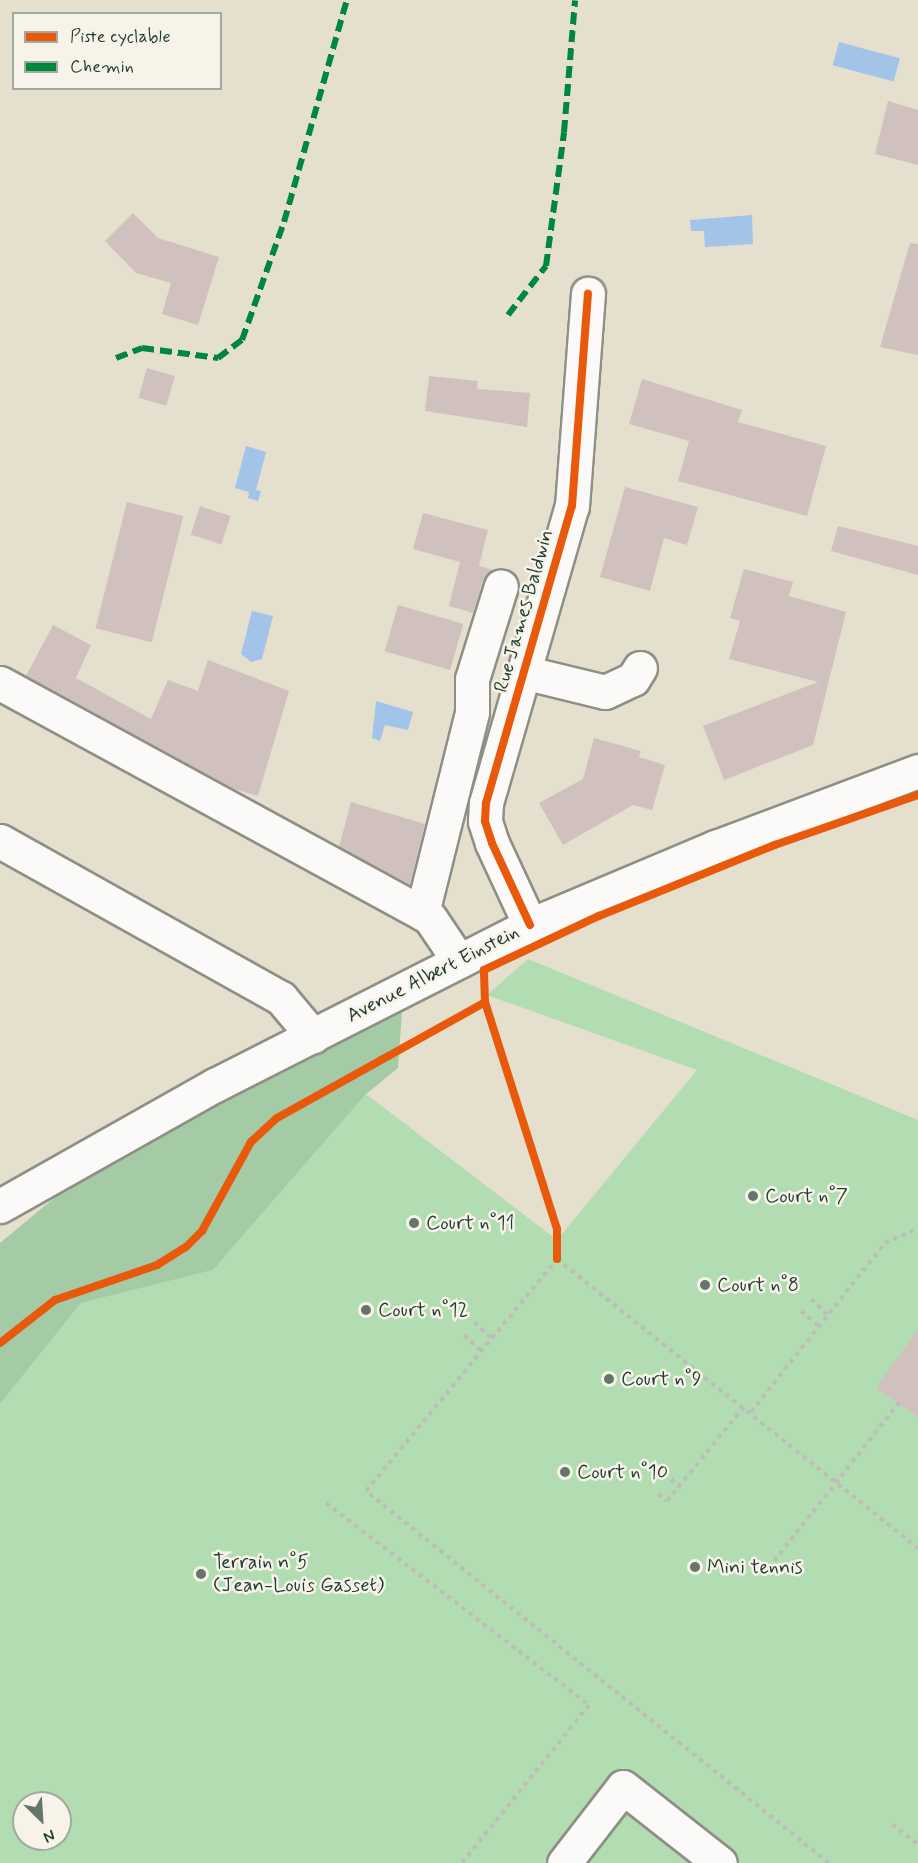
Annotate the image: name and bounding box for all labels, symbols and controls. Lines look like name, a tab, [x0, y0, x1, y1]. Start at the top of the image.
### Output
legend	[12, 12, 222, 90]
text: Piste cyclable	[70, 25, 171, 49]
text: Chemin	[70, 55, 134, 79]
street label: Rue James Baldwin	[490, 528, 558, 694]
street label: Avenue Albert Einstein	[343, 920, 523, 1028]
place label: Court n°7	[765, 1184, 848, 1208]
marker: Court n°7	[746, 1189, 760, 1203]
place label: Court n°11	[426, 1211, 514, 1235]
marker: Court n°11	[407, 1216, 421, 1230]
place label: Court n°8	[717, 1273, 799, 1297]
marker: Court n°8	[698, 1278, 712, 1292]
place label: Court n°12	[378, 1298, 468, 1322]
marker: Court n°12	[359, 1303, 373, 1317]
place label: Court n°9	[621, 1367, 702, 1391]
marker: Court n°9	[602, 1372, 616, 1386]
place label: Court n°10	[577, 1460, 668, 1484]
marker: Court n°10	[558, 1465, 572, 1479]
place label: Terrain n°5 (Jean-Louis Gasset)	[213, 1550, 388, 1597]
place label: Mini tennis	[707, 1555, 811, 1579]
marker: Mini tennis	[688, 1560, 702, 1574]
marker: Terrain n°5 (Jean-Louis Gasset)	[194, 1567, 208, 1581]
north arrow	[12, 1791, 72, 1851]
text: N	[40, 1824, 58, 1848]

